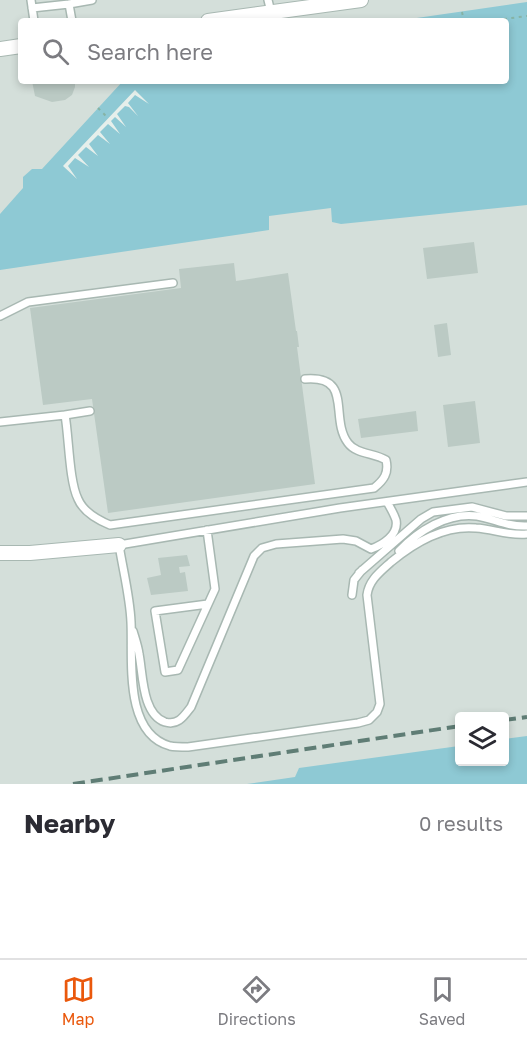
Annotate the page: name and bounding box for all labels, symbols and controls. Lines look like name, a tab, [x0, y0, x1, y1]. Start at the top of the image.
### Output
search box	[18, 18, 509, 84]
icon: search	[39, 35, 72, 68]
text: Search here	[87, 38, 213, 65]
map controls	[455, 712, 509, 766]
button: layers	[455, 712, 509, 766]
text: Nearby	[24, 808, 115, 839]
text: 0 results	[419, 811, 503, 835]
tab: Map	[62, 973, 95, 1029]
tab: Directions	[218, 973, 296, 1029]
tab: Saved	[419, 973, 465, 1029]

